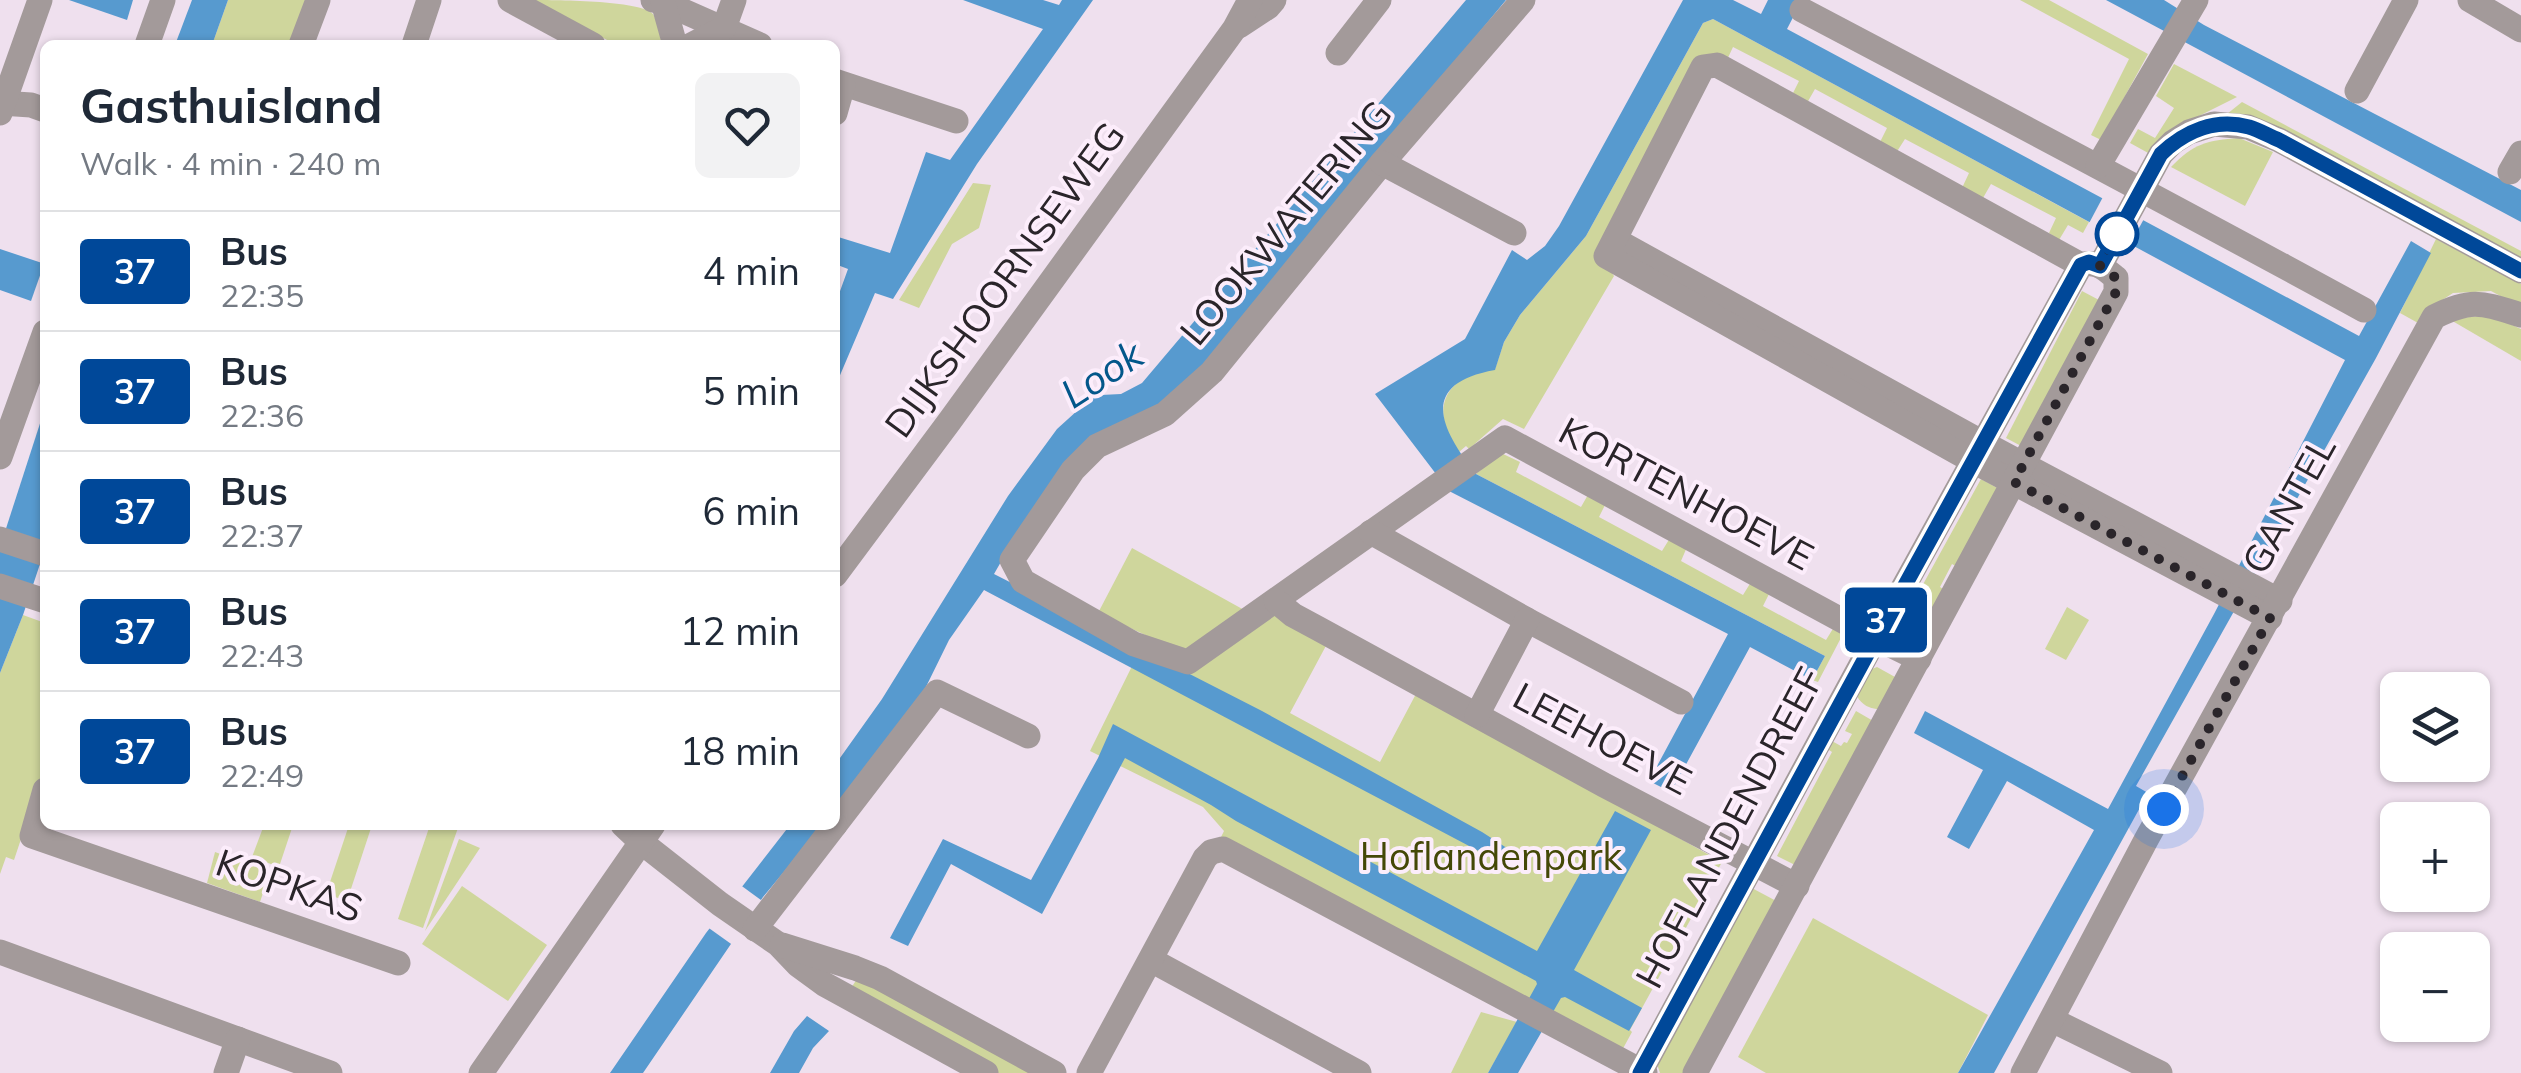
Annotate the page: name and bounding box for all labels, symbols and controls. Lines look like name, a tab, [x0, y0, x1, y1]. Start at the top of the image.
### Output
button: heart	[695, 73, 800, 178]
text: Gasthuisland	[80, 75, 382, 135]
street label: LOOKWATERING	[1169, 90, 1401, 354]
street label: DIJKSHOORNSEWEG	[874, 112, 1135, 446]
text: Walk · 4 min · 240 m	[80, 143, 381, 183]
unlabelled marker	[2096, 213, 2138, 255]
text: Bus	[220, 227, 288, 275]
text: 4 min	[703, 247, 800, 295]
text: 37	[114, 249, 156, 293]
text: 22:35	[220, 275, 304, 315]
water label: Look	[1051, 328, 1153, 418]
text: Bus	[220, 347, 288, 395]
text: 5 min	[703, 367, 800, 415]
text: 37	[114, 369, 156, 413]
text: 22:36	[220, 395, 304, 435]
street label: KORTENHOEVE	[1551, 406, 1822, 580]
street label: GANTEL	[2231, 427, 2346, 582]
text: Bus	[220, 467, 288, 515]
text: 6 min	[703, 487, 800, 535]
text: 37	[114, 489, 156, 533]
text: 22:37	[220, 515, 304, 555]
text: Bus	[220, 587, 288, 635]
line badge: 37	[1841, 588, 1931, 652]
text: 37	[1865, 598, 1907, 642]
text: 12 min	[680, 607, 800, 655]
text: 37	[114, 609, 156, 653]
text: 22:43	[220, 635, 304, 675]
street label: HOFLANDENDREEF	[1624, 659, 1834, 996]
street label: LEEHOEVE	[1505, 671, 1700, 805]
map controls	[2380, 672, 2490, 1042]
button: layers	[2380, 672, 2490, 782]
text: Bus	[220, 707, 288, 755]
text: 18 min	[680, 727, 800, 775]
text: 37	[114, 729, 156, 773]
text: 22:49	[220, 755, 304, 795]
your location	[2139, 784, 2189, 834]
button: +	[2380, 802, 2490, 912]
park label: Hoflandenpark	[1360, 832, 1623, 880]
street label: KOPKAS	[210, 838, 369, 932]
button: −	[2380, 932, 2490, 1042]

